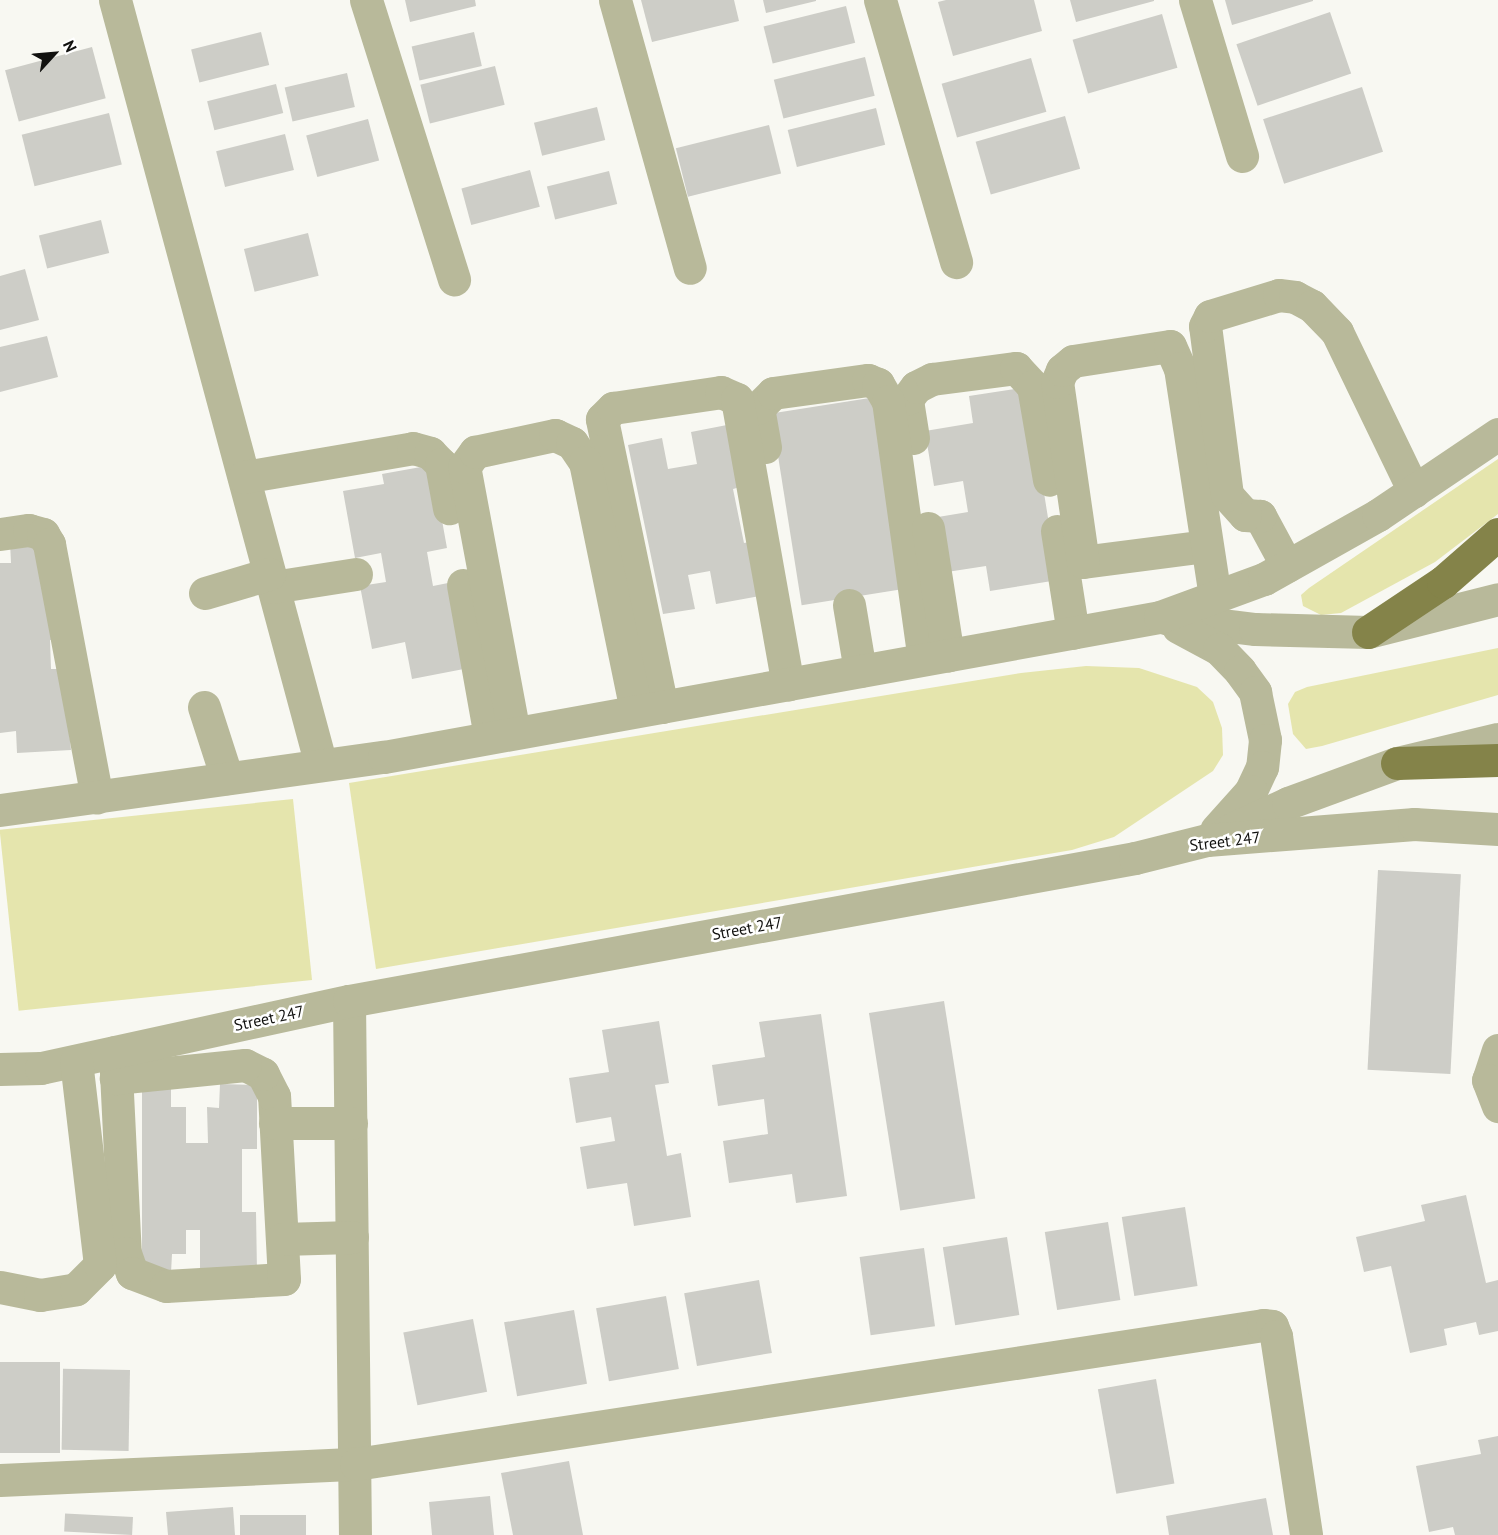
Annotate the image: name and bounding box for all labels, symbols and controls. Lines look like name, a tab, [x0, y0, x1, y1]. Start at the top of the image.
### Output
north arrow	[24, 24, 84, 84]
text: N	[59, 37, 81, 55]
street label: Street 247	[1188, 827, 1262, 855]
street label: Street 247	[710, 912, 784, 944]
street label: Street 247	[232, 1001, 306, 1035]

